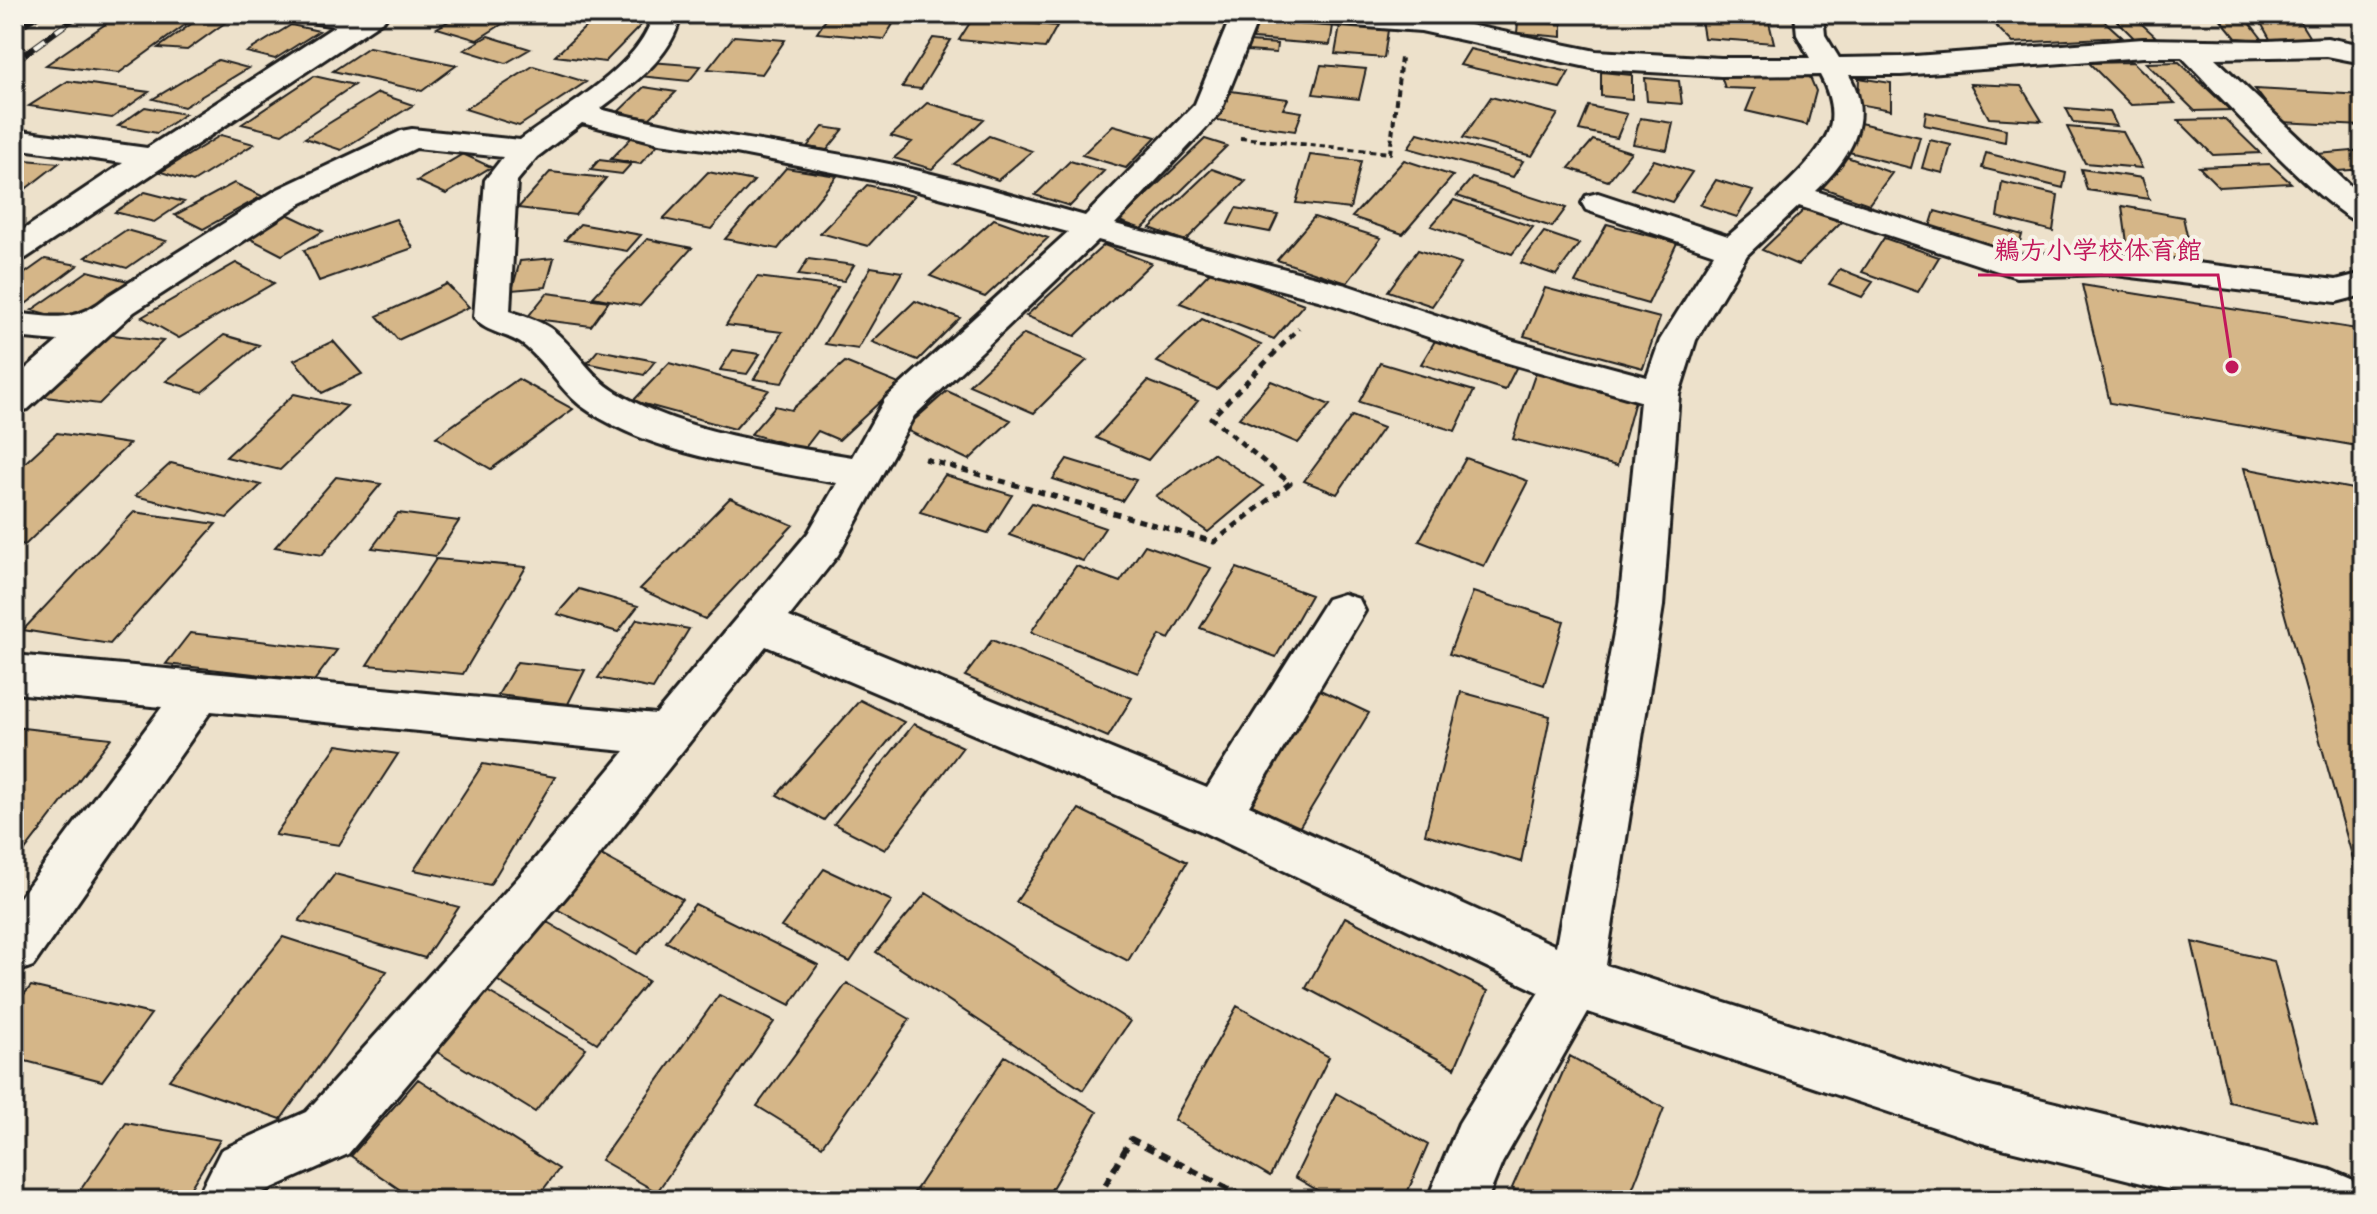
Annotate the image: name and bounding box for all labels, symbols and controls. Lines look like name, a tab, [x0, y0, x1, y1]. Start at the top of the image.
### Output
callout: 鵜方小学校体育館	[1978, 225, 2218, 275]
text: 鵜方小学校体育館	[1994, 233, 2202, 266]

